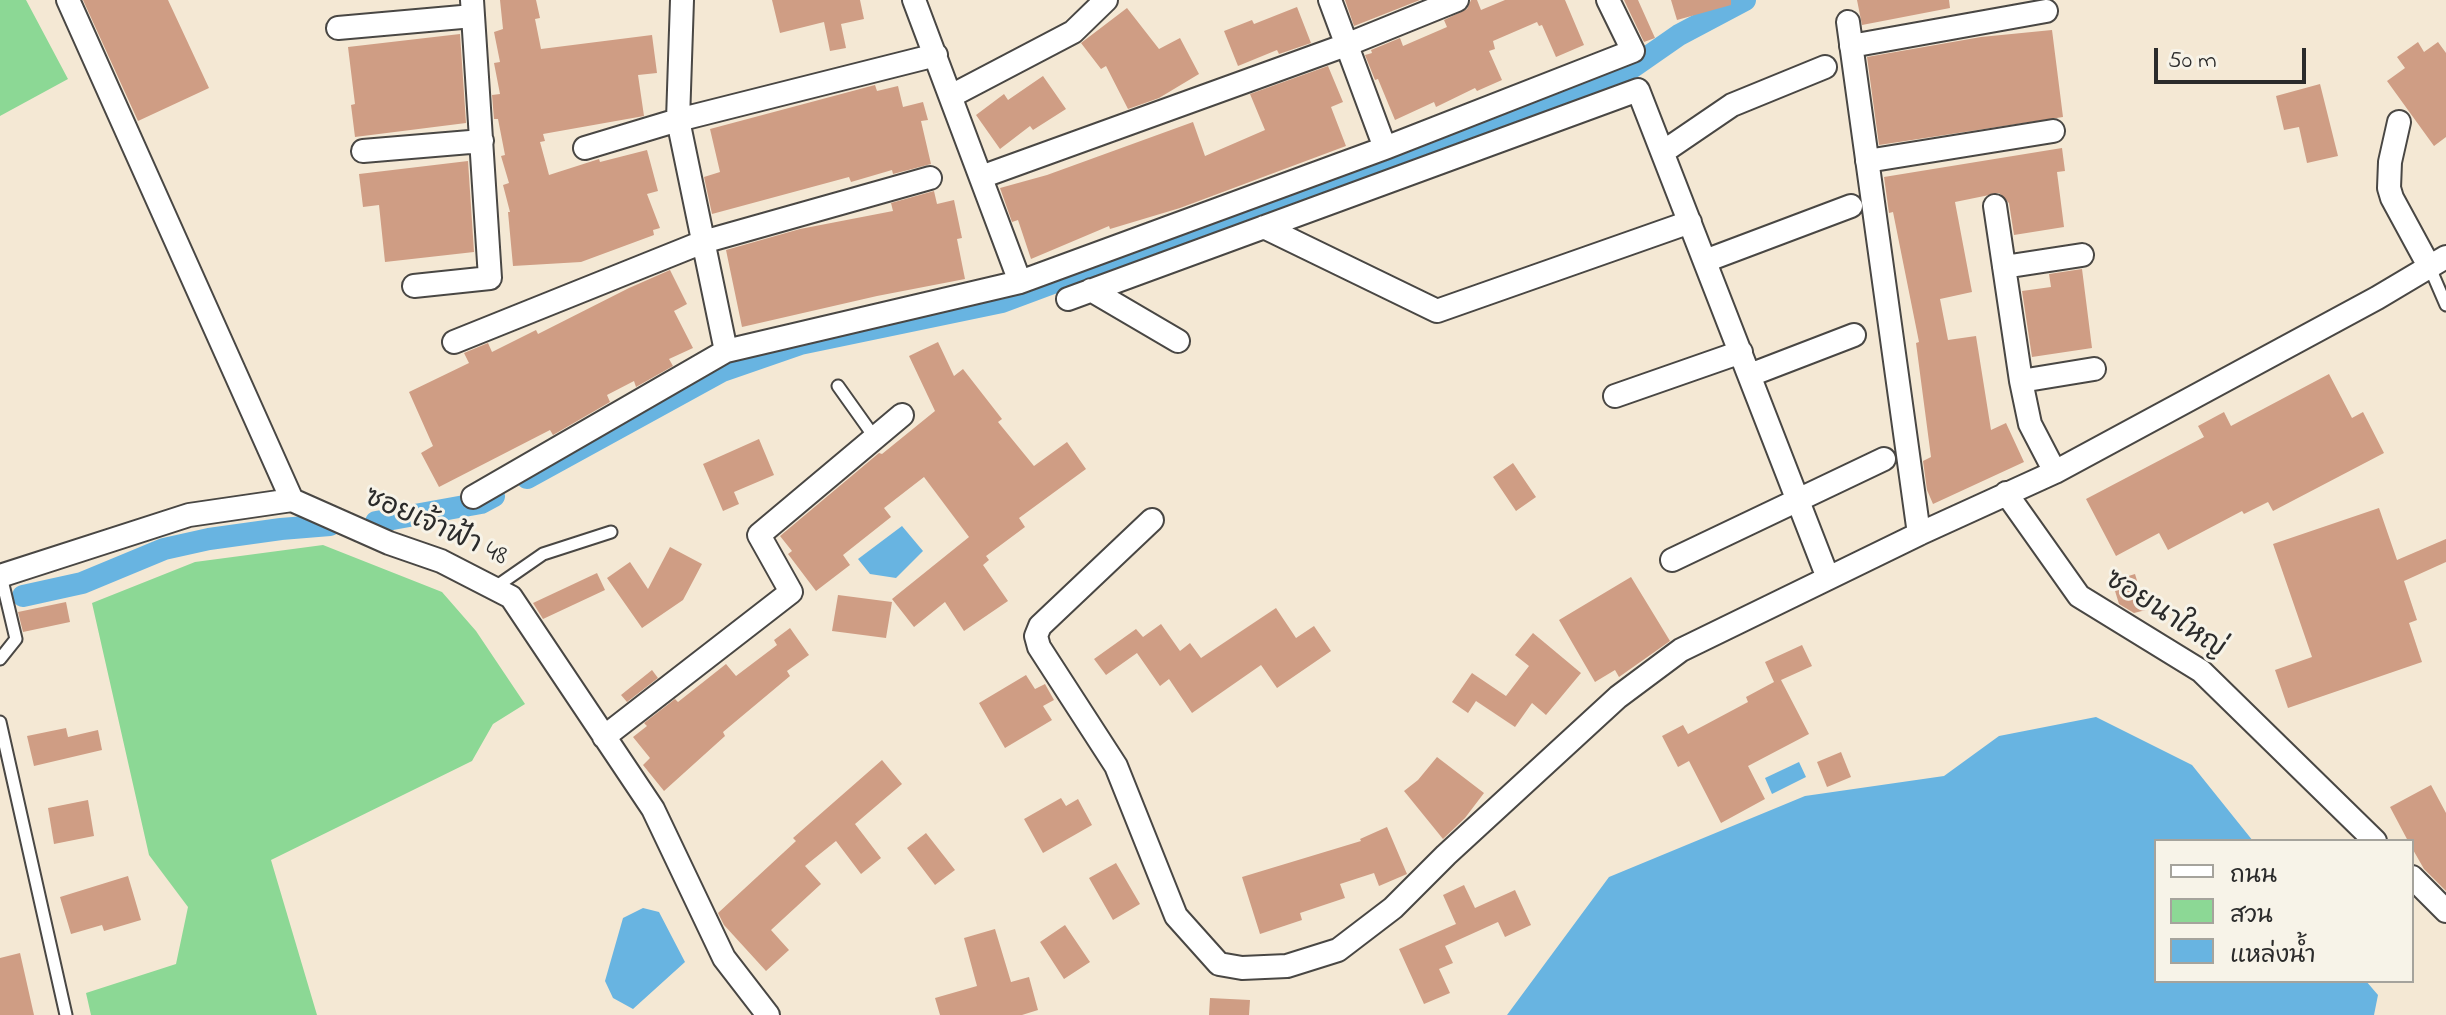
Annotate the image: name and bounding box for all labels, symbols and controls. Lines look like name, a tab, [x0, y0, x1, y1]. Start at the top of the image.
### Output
scale bar	[2158, 32, 2310, 82]
text: 50 m	[2168, 44, 2217, 79]
street label: ซอยเจ้าฟ้า 48	[358, 482, 512, 576]
street label: ซอยนาใหญ่	[2097, 564, 2231, 668]
legend	[2154, 839, 2414, 983]
text: ถนน	[2230, 859, 2277, 894]
text: สวน	[2230, 899, 2273, 934]
text: แหล่งน้ำ	[2230, 939, 2316, 974]

